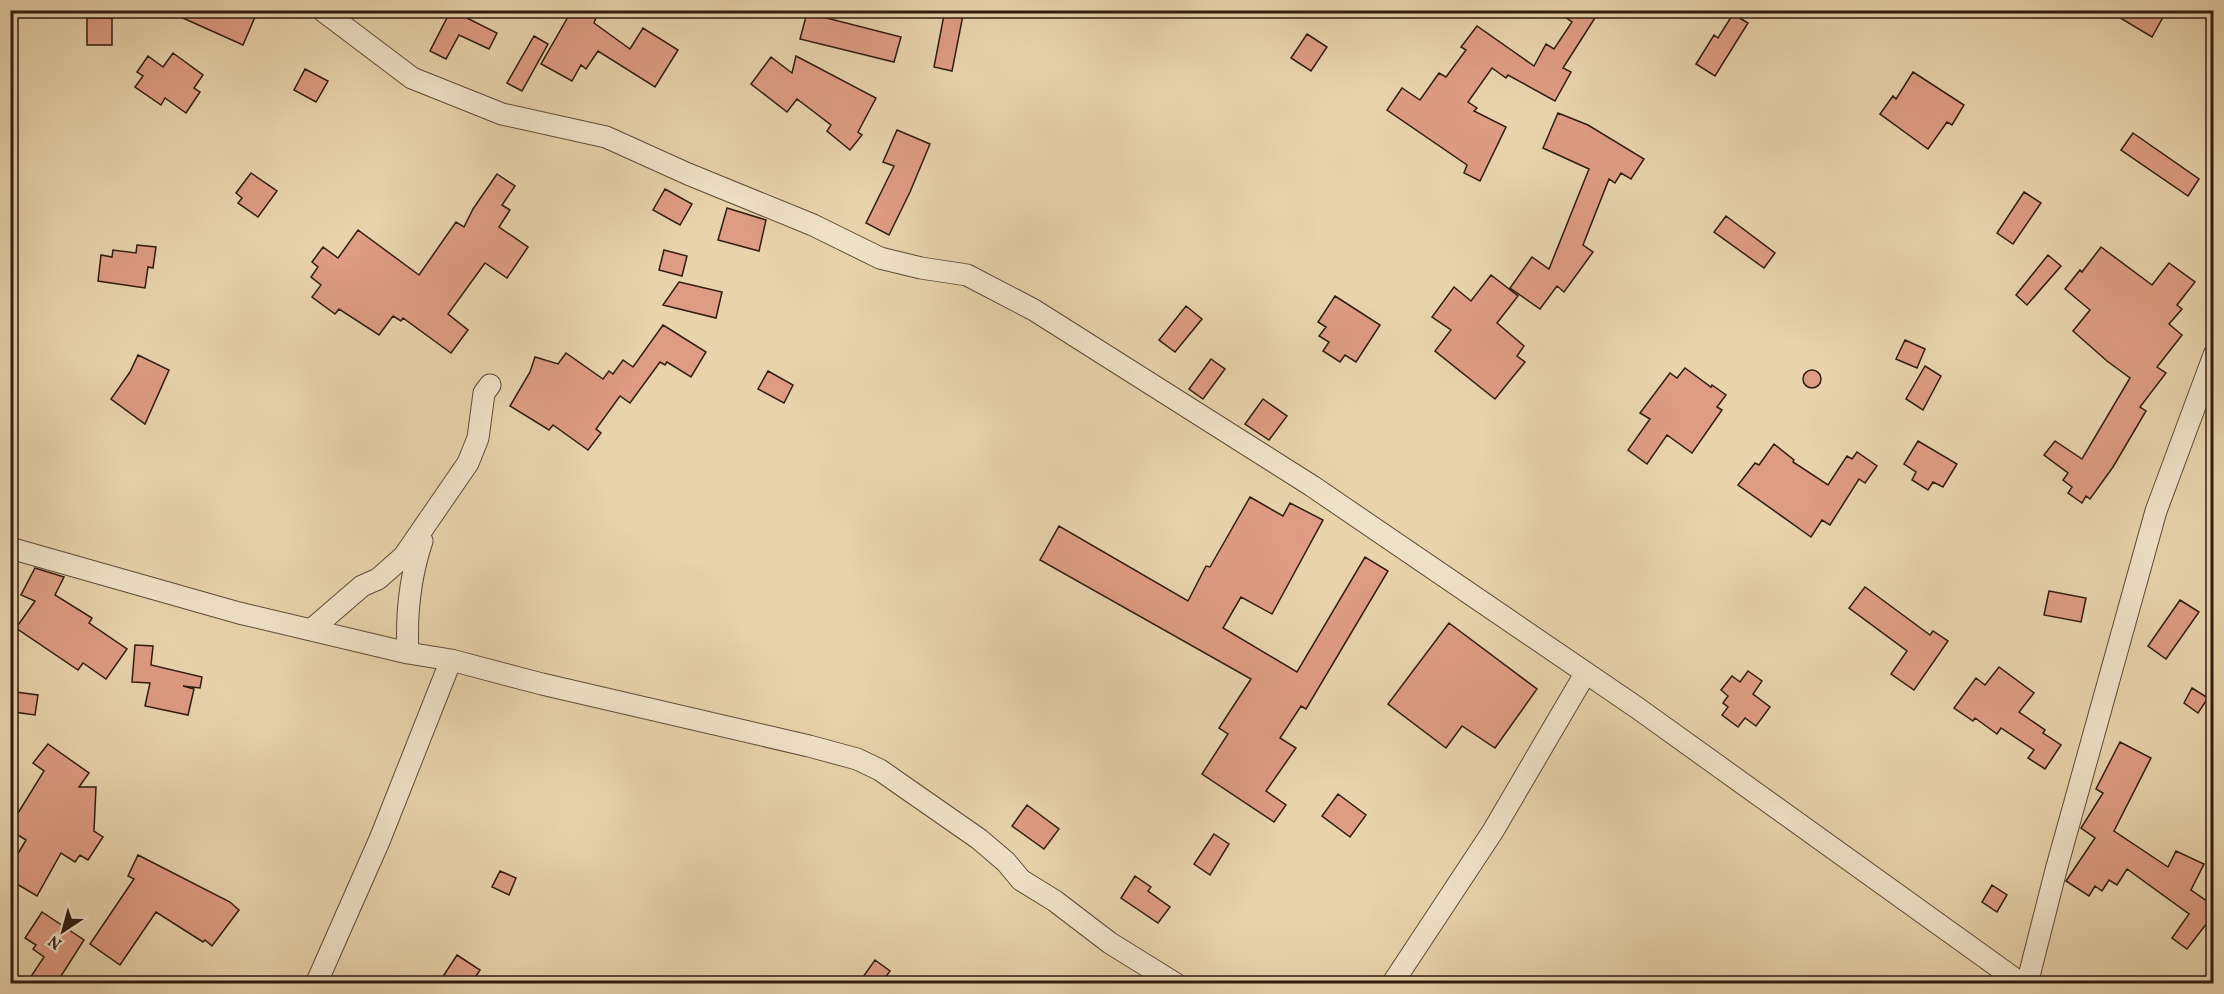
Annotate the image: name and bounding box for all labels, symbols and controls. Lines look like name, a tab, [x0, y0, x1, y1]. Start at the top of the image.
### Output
north arrow	[33, 901, 93, 961]
text: N	[44, 929, 67, 954]

